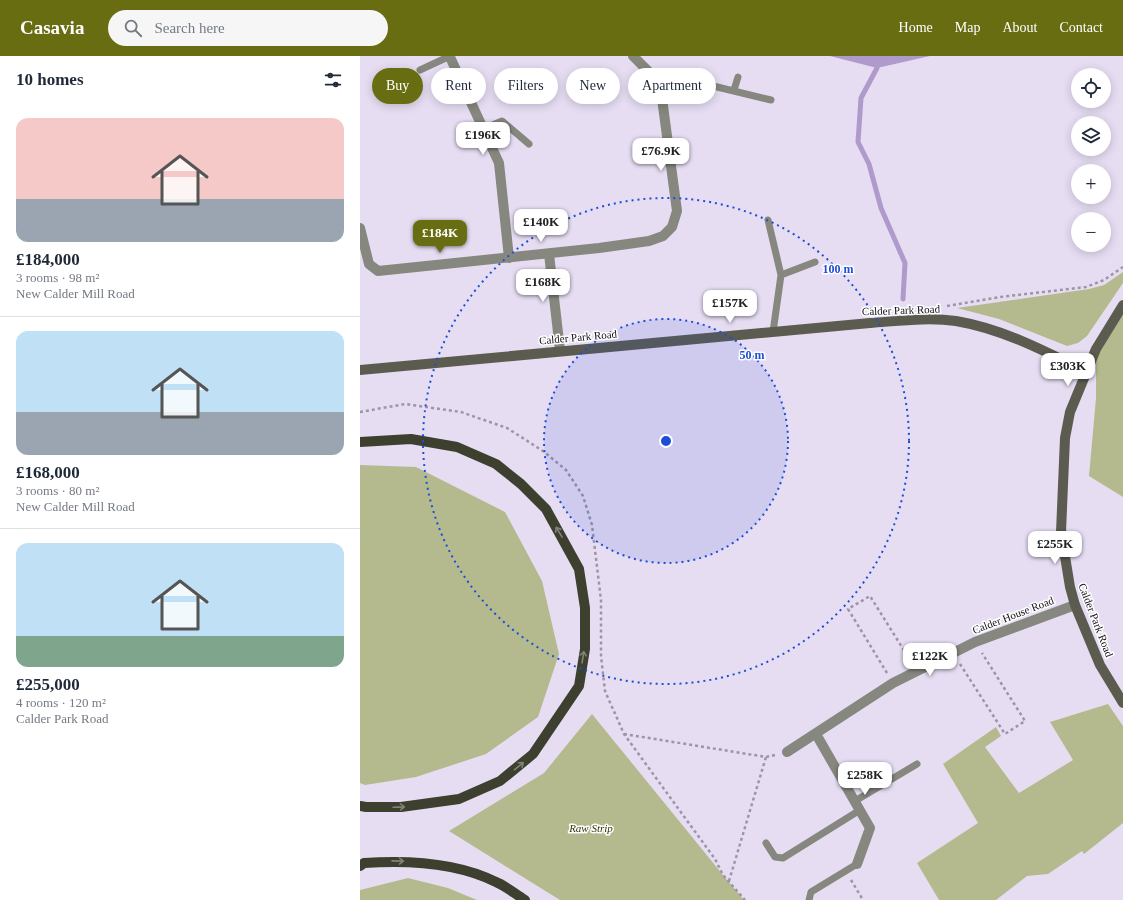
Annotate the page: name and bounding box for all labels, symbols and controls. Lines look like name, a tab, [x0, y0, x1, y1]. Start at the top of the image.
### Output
search box	[108, 10, 388, 46]
text: Casavia	[20, 17, 84, 38]
icon: search	[122, 17, 144, 39]
text: Search here	[154, 20, 225, 36]
text: Home	[899, 20, 933, 35]
text: Map	[955, 20, 980, 35]
text: About	[1002, 20, 1037, 35]
text: Contact	[1059, 20, 1103, 35]
chip: Buy	[372, 68, 423, 104]
chip: Rent	[431, 68, 486, 104]
chip: Filters	[494, 68, 558, 104]
chip: New	[566, 68, 620, 104]
chip: Apartment	[628, 68, 716, 104]
map controls	[1071, 68, 1111, 252]
button: locate	[1071, 68, 1111, 108]
icon: filters	[322, 69, 344, 91]
text: 10 homes	[16, 70, 84, 89]
button: layers	[1071, 116, 1111, 156]
pin: £196K	[455, 122, 511, 156]
text: £196K	[465, 127, 501, 142]
pin: £76.9K	[628, 138, 694, 172]
text: £76.9K	[641, 143, 681, 158]
icon: home	[144, 144, 216, 216]
button: +	[1071, 164, 1111, 204]
pin: £140K	[513, 209, 569, 243]
button: −	[1071, 212, 1111, 252]
text: £140K	[523, 214, 559, 229]
pin: £184K	[412, 220, 468, 254]
text: £184K	[422, 225, 458, 240]
text: £184,000	[16, 250, 80, 269]
text: 100 m	[823, 262, 854, 276]
pin: £168K	[515, 269, 571, 303]
text: 3 rooms · 98 m²	[16, 270, 99, 285]
text: £168K	[525, 274, 561, 289]
text: New Calder Mill Road	[16, 286, 135, 301]
pin: £157K	[702, 290, 758, 324]
text: £157K	[712, 295, 748, 310]
street label: Calder Park Road	[862, 303, 941, 317]
street label: Calder Park Road	[539, 328, 618, 346]
text: 50 m	[740, 348, 765, 362]
pin: £303K	[1040, 353, 1096, 387]
icon: home	[144, 357, 216, 429]
text: £303K	[1050, 358, 1086, 373]
centre of rings	[659, 434, 673, 448]
text: £168,000	[16, 463, 80, 482]
text: 3 rooms · 80 m²	[16, 483, 99, 498]
text: New Calder Mill Road	[16, 499, 135, 514]
one-way arrow	[555, 526, 563, 538]
pin: £255K	[1027, 531, 1083, 565]
text: £255K	[1037, 536, 1073, 551]
icon: home	[144, 569, 216, 641]
street label: Calder Park Road	[1076, 581, 1116, 659]
street label: Calder House Road	[971, 594, 1056, 636]
pin: £122K	[902, 643, 958, 677]
text: £122K	[912, 648, 948, 663]
one-way arrow	[580, 651, 588, 664]
text: £255,000	[16, 675, 80, 694]
text: 4 rooms · 120 m²	[16, 695, 106, 710]
text: Calder Park Road	[16, 711, 108, 726]
one-way arrow	[513, 761, 524, 770]
pin: £258K	[837, 762, 893, 796]
text: £258K	[847, 767, 883, 782]
one-way arrow	[392, 803, 405, 811]
park label: Raw Strip	[568, 822, 613, 834]
one-way arrow	[391, 857, 404, 865]

